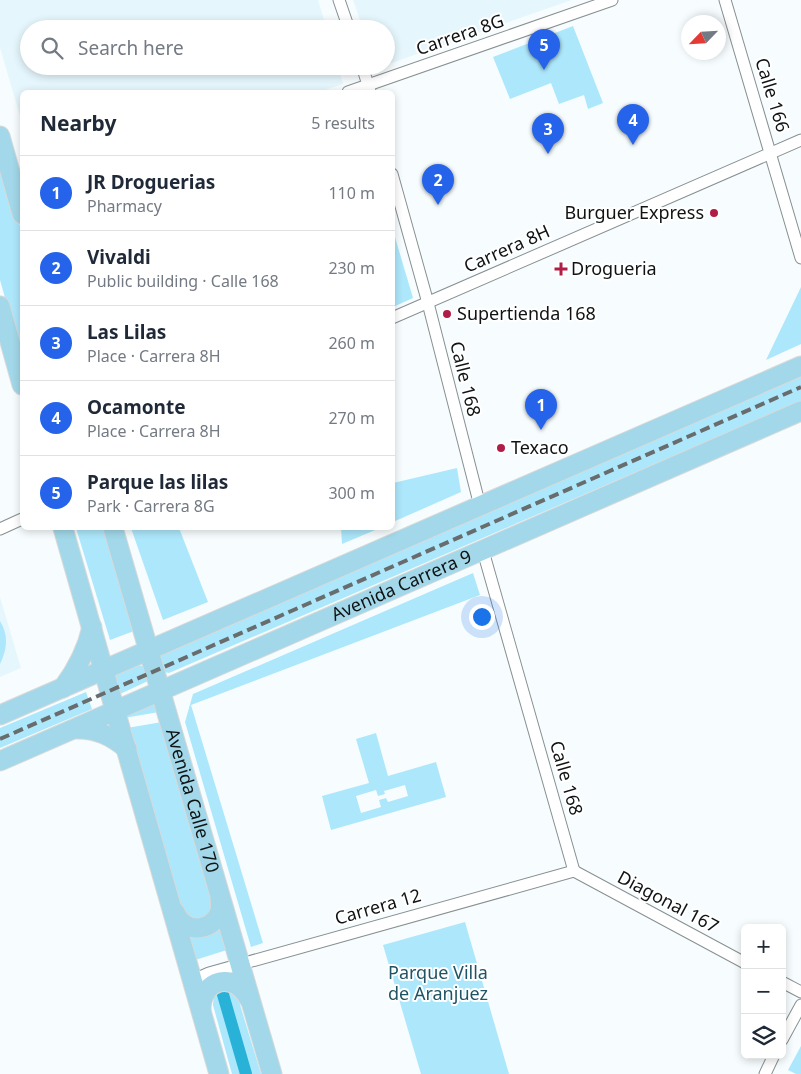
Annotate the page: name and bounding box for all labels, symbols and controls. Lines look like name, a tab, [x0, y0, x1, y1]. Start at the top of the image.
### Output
street label: Carrera 8G	[413, 8, 507, 60]
north arrow	[681, 15, 726, 60]
search box	[20, 20, 395, 75]
pin: 5	[528, 29, 560, 70]
icon: search	[38, 34, 66, 62]
text: Search here	[78, 35, 184, 61]
street label: Calle 166	[750, 55, 796, 135]
pin: 4	[617, 104, 649, 145]
text: Nearby	[40, 109, 116, 137]
text: 5 results	[311, 112, 375, 134]
pin: 3	[532, 113, 564, 154]
pin: 2	[422, 164, 454, 205]
text: JR Droguerias	[87, 169, 215, 195]
text: 1	[51, 182, 61, 204]
text: 110 m	[328, 182, 375, 204]
text: Pharmacy	[87, 195, 162, 217]
place label: Burguer Express	[564, 200, 704, 224]
marker: Burguer Express	[708, 207, 720, 219]
street label: Carrera 8H	[460, 218, 553, 278]
text: Vivaldi	[87, 244, 151, 270]
place label: Drogueria	[571, 256, 657, 280]
text: 2	[51, 257, 61, 279]
text: 230 m	[328, 257, 375, 279]
marker: Drogueria	[555, 263, 567, 275]
text: Public building · Calle 168	[87, 270, 279, 292]
place label: Supertienda 168	[457, 301, 596, 325]
marker: Supertienda 168	[441, 308, 453, 320]
text: Las Lilas	[87, 319, 166, 345]
text: 3	[51, 332, 61, 354]
text: 260 m	[328, 332, 375, 354]
street label: Calle 168	[445, 339, 487, 419]
text: Place · Carrera 8H	[87, 345, 221, 367]
pin: 1	[525, 389, 557, 430]
text: Ocamonte	[87, 394, 186, 420]
text: 4	[51, 407, 61, 429]
text: 270 m	[328, 407, 375, 429]
text: Place · Carrera 8H	[87, 420, 221, 442]
place label: Texaco	[511, 435, 569, 459]
marker: Texaco	[495, 442, 507, 454]
text: Parque las lilas	[87, 469, 228, 495]
text: 5	[51, 482, 61, 504]
text: 300 m	[328, 482, 375, 504]
text: Park · Carrera 8G	[87, 495, 215, 517]
street label: Avenida Carrera 9	[327, 544, 475, 626]
your location	[469, 604, 495, 630]
street label: Avenida Calle 170	[161, 725, 226, 875]
street label: Calle 168	[545, 738, 589, 818]
street label: Diagonal 167	[614, 864, 723, 938]
street label: Carrera 12	[332, 882, 424, 930]
map controls	[741, 924, 786, 1059]
button: +	[741, 924, 786, 969]
park label: Parque Villa de Aranjuez	[388, 960, 488, 1005]
button: −	[741, 969, 786, 1014]
button: layers	[741, 1014, 786, 1059]

